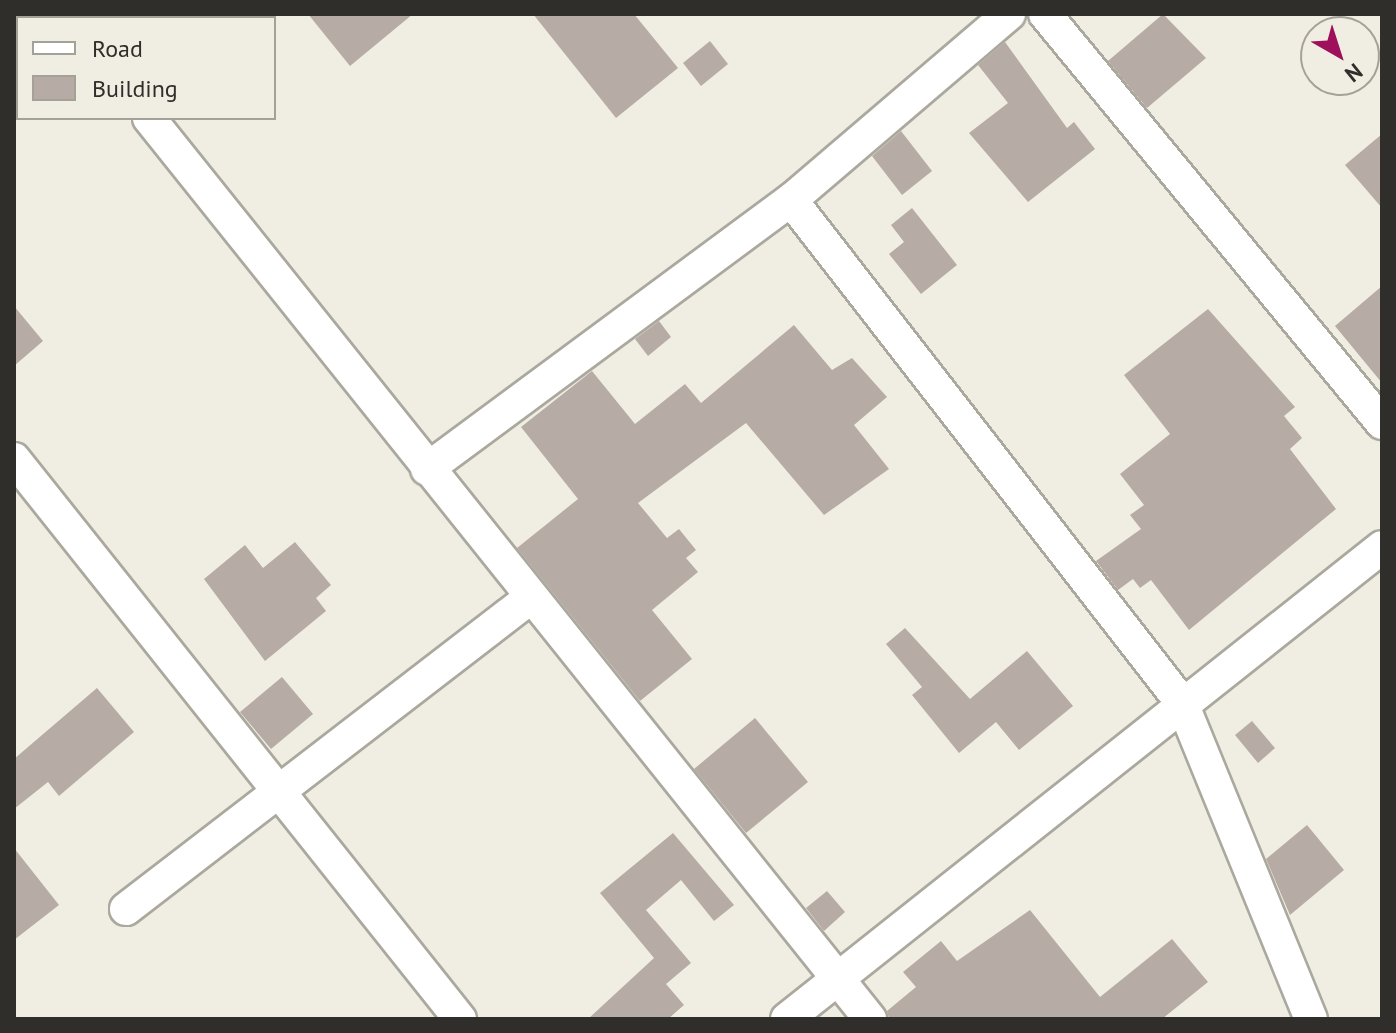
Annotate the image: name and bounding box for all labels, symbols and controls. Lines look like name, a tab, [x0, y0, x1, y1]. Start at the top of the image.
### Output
legend	[16, 16, 276, 120]
north arrow	[1300, 16, 1380, 96]
text: Road	[92, 33, 143, 64]
text: N	[1339, 58, 1368, 89]
text: Building	[92, 73, 178, 104]

